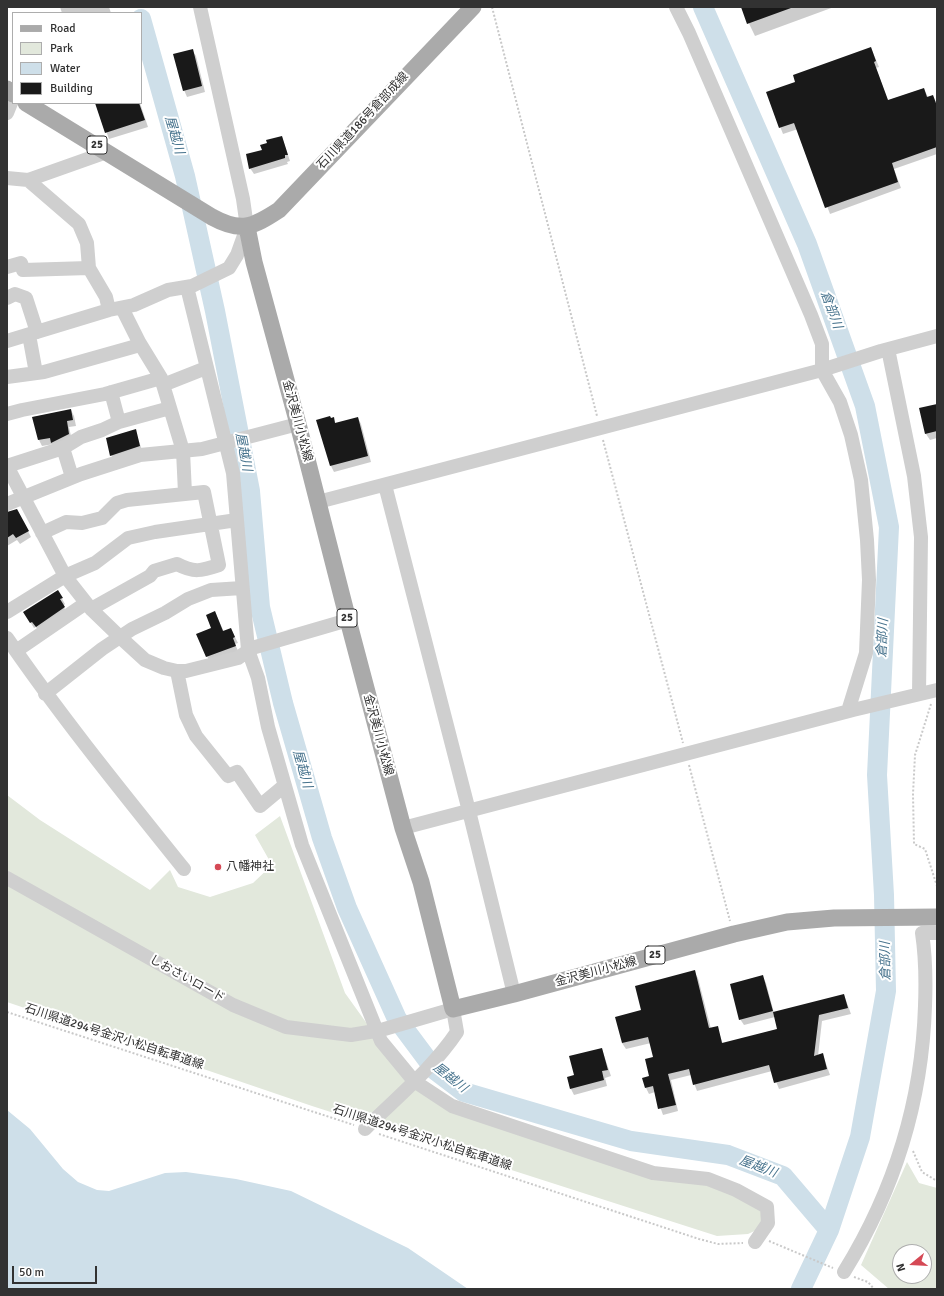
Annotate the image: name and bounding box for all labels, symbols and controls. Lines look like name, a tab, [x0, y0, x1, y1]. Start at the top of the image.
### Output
legend	[12, 12, 142, 104]
text: Road	[50, 21, 76, 36]
text: Park	[50, 41, 73, 56]
text: Water	[50, 61, 80, 76]
street label: 石川県道186号倉部成線	[314, 69, 412, 173]
text: Building	[50, 81, 93, 96]
water label: 屋越川	[161, 114, 187, 156]
road number: 25	[87, 136, 107, 154]
water label: 倉部川	[817, 289, 845, 331]
street label: 金沢美川小松線	[279, 379, 315, 463]
water label: 屋越川	[232, 431, 254, 473]
road number: 25	[337, 609, 357, 627]
water label: 倉部川	[874, 618, 892, 658]
street label: 金沢美川小松線	[360, 693, 396, 777]
water label: 屋越川	[289, 748, 315, 790]
place label: 八幡神社	[226, 860, 274, 874]
marker: 八幡神社	[213, 862, 223, 872]
water label: 倉部川	[878, 941, 894, 981]
road number: 25	[645, 946, 665, 964]
street label: しおさいロード	[147, 952, 227, 1006]
street label: 金沢美川小松線	[554, 954, 638, 990]
street label: 石川県道294号金沢小松自転車道線	[23, 1001, 205, 1073]
water label: 屋越川	[430, 1060, 470, 1096]
street label: 石川県道294号金沢小松自転車道線	[331, 1102, 513, 1174]
water label: 屋越川	[737, 1153, 779, 1181]
north arrow	[892, 1244, 932, 1284]
scale bar	[14, 1258, 99, 1284]
text: N	[894, 1262, 908, 1273]
text: 50 m	[19, 1265, 44, 1280]

